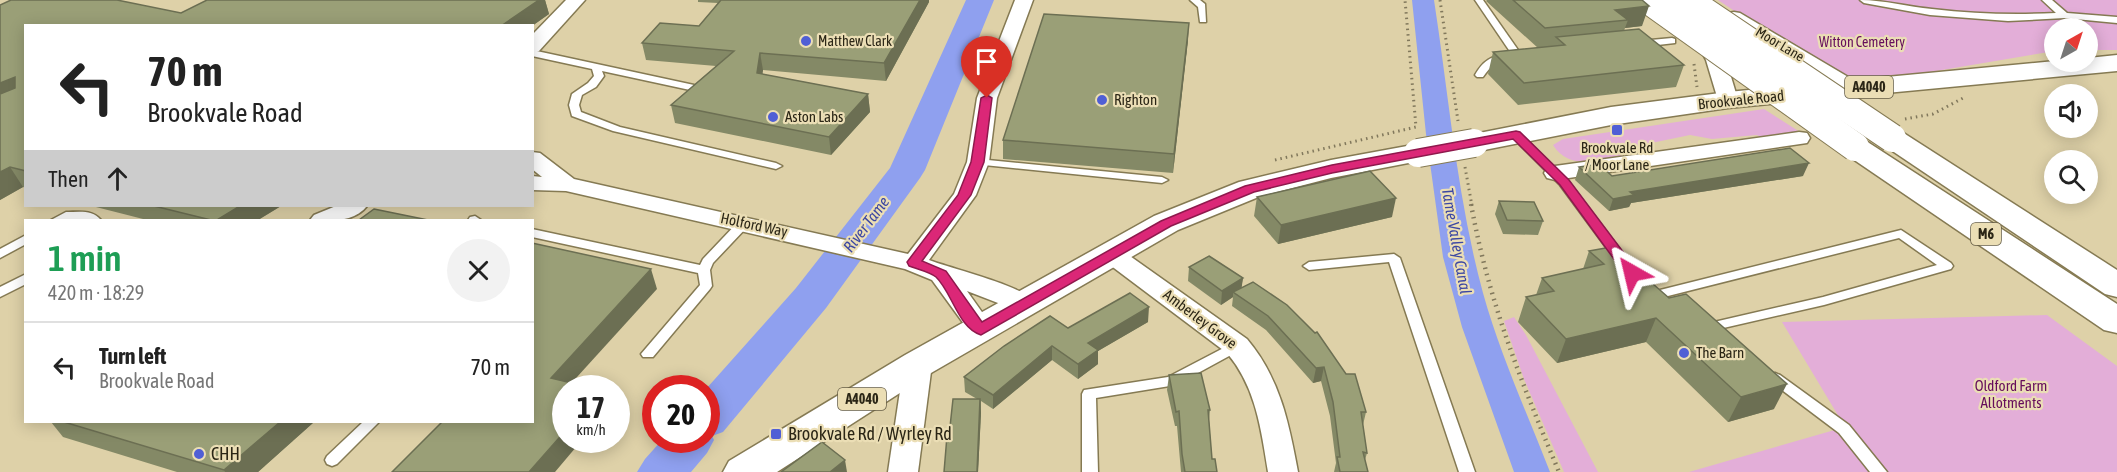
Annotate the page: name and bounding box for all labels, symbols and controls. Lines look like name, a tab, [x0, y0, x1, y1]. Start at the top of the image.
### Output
north arrow	[2044, 18, 2098, 72]
map controls	[2044, 18, 2098, 204]
street label: Moor Lane	[1753, 23, 1807, 65]
place label: Matthew Clark	[818, 33, 892, 49]
marker: Matthew Clark	[799, 34, 813, 48]
park label: Witton Cemetery	[1819, 34, 1905, 50]
pin	[961, 36, 1012, 98]
icon: arrive	[970, 45, 1003, 78]
text: 70 m	[147, 47, 222, 95]
icon: left	[48, 48, 126, 126]
road number: A4040	[1845, 76, 1893, 98]
button: sound	[2044, 84, 2098, 138]
street label: Brookvale Road	[1697, 87, 1785, 112]
place label: Righton	[1114, 91, 1157, 108]
marker: Righton	[1095, 93, 1109, 107]
text: Brookvale Road	[147, 97, 303, 128]
place label: Aston Labs	[785, 108, 843, 125]
marker: Aston Labs	[766, 110, 780, 124]
marker: Brookvale Rd / Moor Lane	[1610, 123, 1624, 137]
place label: Brookvale Rd / Moor Lane	[1581, 139, 1653, 173]
button: search	[2044, 150, 2098, 204]
icon: ahead	[101, 162, 134, 195]
text: Then	[48, 166, 89, 192]
water label: Tame Valley Canal	[1438, 187, 1475, 296]
water label: River Tame	[839, 193, 893, 255]
street label: Holford Way	[719, 209, 789, 240]
road number: M6	[1971, 223, 2001, 245]
text: 1 min	[48, 237, 122, 279]
button: close	[447, 239, 510, 302]
position arrow	[1600, 241, 1664, 305]
text: 420 m · 18:29	[48, 281, 144, 304]
street label: Amberley Grove	[1160, 286, 1240, 352]
text: Turn left	[99, 343, 166, 369]
place label: The Barn	[1696, 344, 1744, 361]
marker: The Barn	[1677, 346, 1691, 360]
icon: left	[48, 351, 81, 384]
text: 70 m	[470, 354, 510, 380]
text: Brookvale Road	[99, 369, 214, 392]
speed limit sign: 20	[642, 375, 720, 453]
park label: Oldford Farm Allotments	[1975, 377, 2047, 411]
road number: A4040	[838, 388, 886, 410]
text: 17	[577, 390, 605, 424]
text: km/h	[576, 421, 606, 438]
place label: Brookvale Rd / Wyrley Rd	[788, 423, 952, 444]
marker: Brookvale Rd / Wyrley Rd	[769, 427, 783, 441]
place label: CHH	[211, 443, 240, 464]
marker: CHH	[192, 447, 206, 461]

